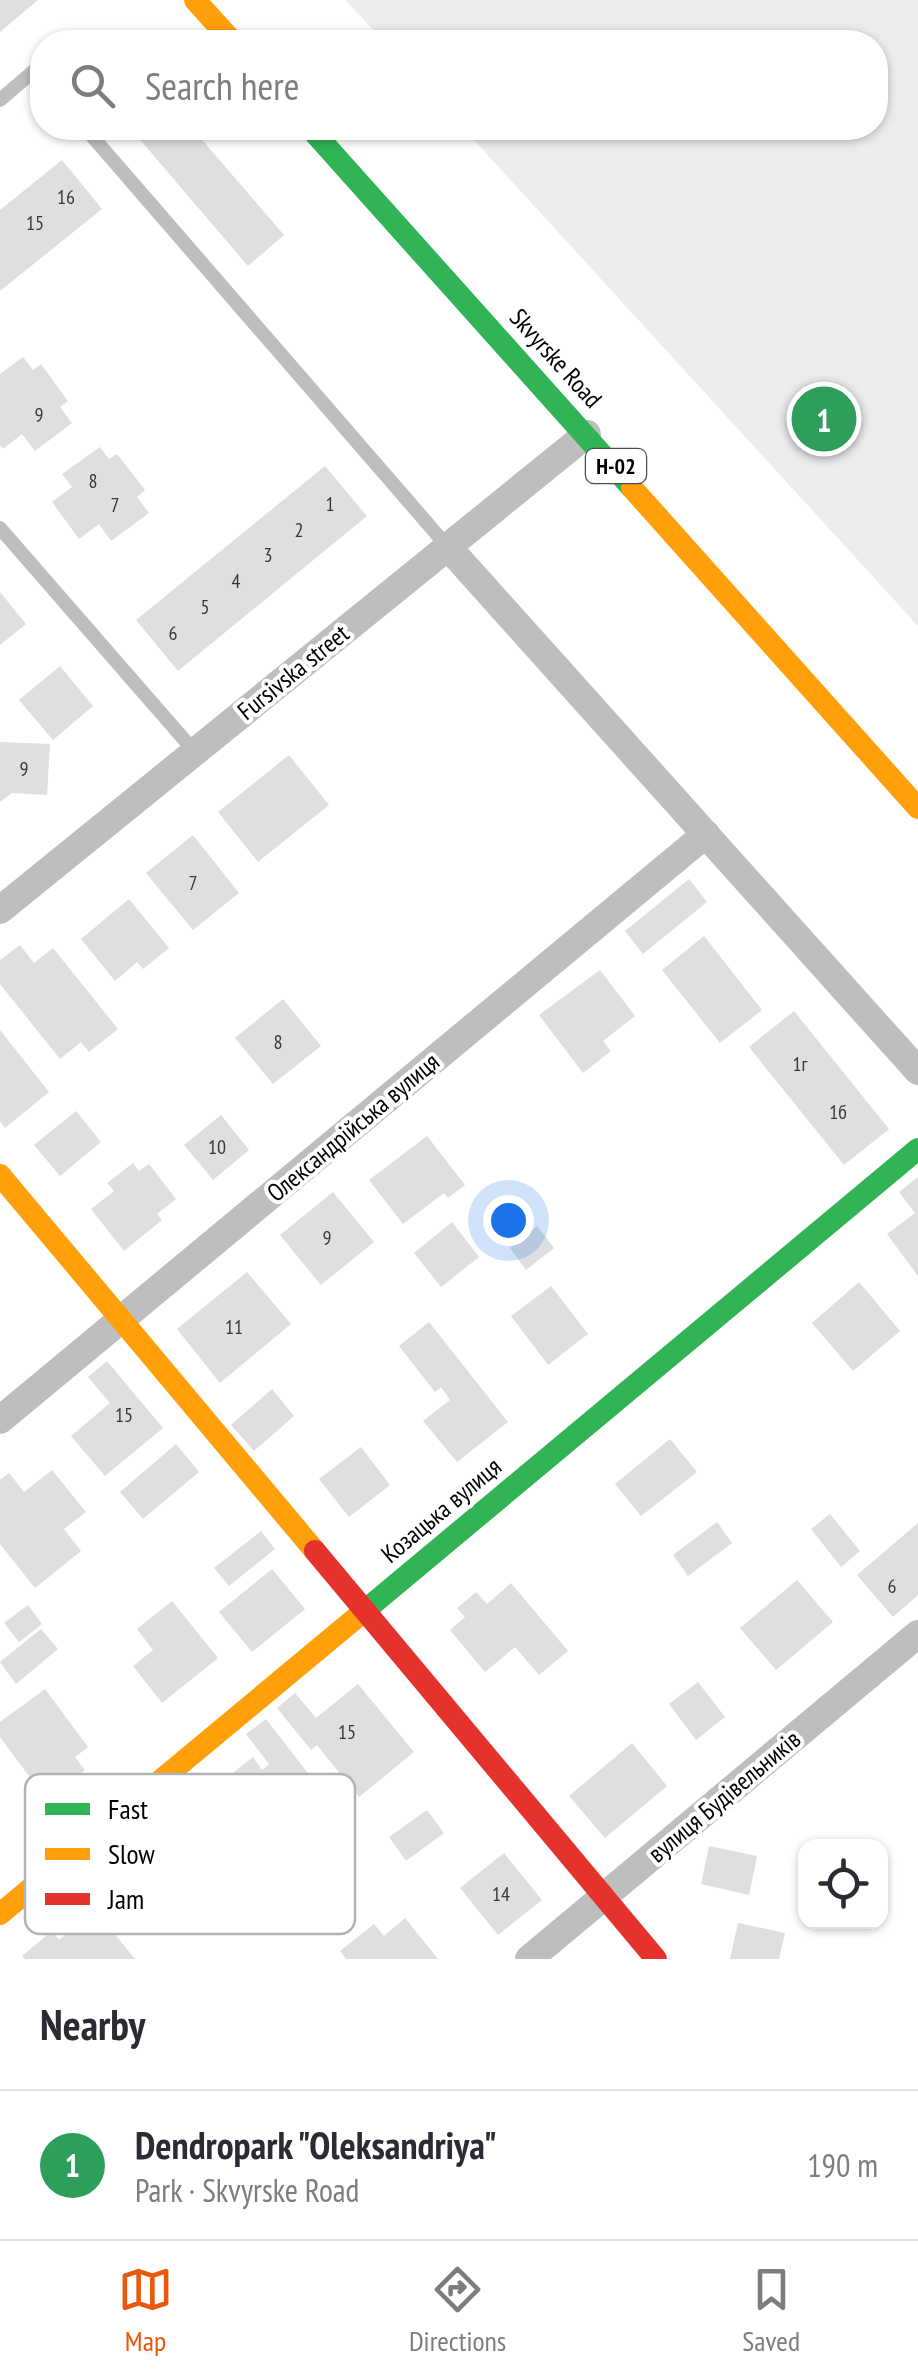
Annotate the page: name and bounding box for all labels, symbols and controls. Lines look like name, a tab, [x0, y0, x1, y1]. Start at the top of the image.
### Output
search box	[30, 30, 888, 140]
icon: search	[65, 58, 120, 113]
text: Search here	[145, 61, 299, 110]
house number: 16	[57, 184, 75, 210]
house number: 15	[26, 210, 44, 236]
street label: Skvyrske Road	[503, 302, 609, 414]
pin: 1	[792, 382, 856, 456]
house number: 9	[35, 402, 44, 428]
road number: Н-02	[586, 449, 646, 483]
house number: 8	[89, 468, 98, 494]
house number: 1	[326, 491, 335, 517]
house number: 7	[111, 492, 120, 518]
house number: 2	[295, 517, 304, 543]
house number: 3	[264, 542, 273, 568]
house number: 4	[232, 568, 241, 594]
house number: 5	[201, 594, 210, 620]
street label: Fursivska street	[231, 617, 355, 727]
house number: 6	[169, 620, 178, 646]
house number: 9	[20, 756, 29, 782]
house number: 7	[189, 870, 198, 896]
house number: 8	[274, 1029, 283, 1055]
street label: Олександрійська вулиця	[260, 1046, 446, 1208]
house number: 1г	[793, 1051, 808, 1077]
house number: 1б	[829, 1099, 847, 1125]
house number: 10	[208, 1134, 226, 1160]
your location	[483, 1195, 534, 1246]
house number: 9	[323, 1225, 332, 1251]
house number: 11	[225, 1314, 243, 1340]
house number: 15	[115, 1402, 133, 1428]
street label: Козацька вулиця	[374, 1450, 508, 1570]
house number: 6	[888, 1573, 897, 1599]
house number: 15	[338, 1719, 356, 1745]
street label: вулиця Будівельників	[641, 1723, 807, 1869]
legend	[25, 1774, 355, 1934]
text: Fast	[108, 1790, 148, 1827]
text: Slow	[108, 1835, 155, 1872]
map controls	[798, 1839, 888, 1929]
button: locate	[798, 1839, 888, 1929]
text: Jam	[107, 1880, 144, 1917]
house number: 14	[492, 1881, 510, 1907]
text: Nearby	[40, 1997, 145, 2052]
text: Dendropark "Oleksandriya"	[135, 2120, 497, 2169]
text: 1	[65, 2144, 80, 2186]
text: 190 m	[807, 2144, 878, 2186]
text: Park · Skvyrske Road	[135, 2169, 359, 2211]
tab: Map	[118, 2262, 173, 2359]
tab: Directions	[409, 2262, 506, 2359]
tab: Saved	[742, 2262, 800, 2359]

